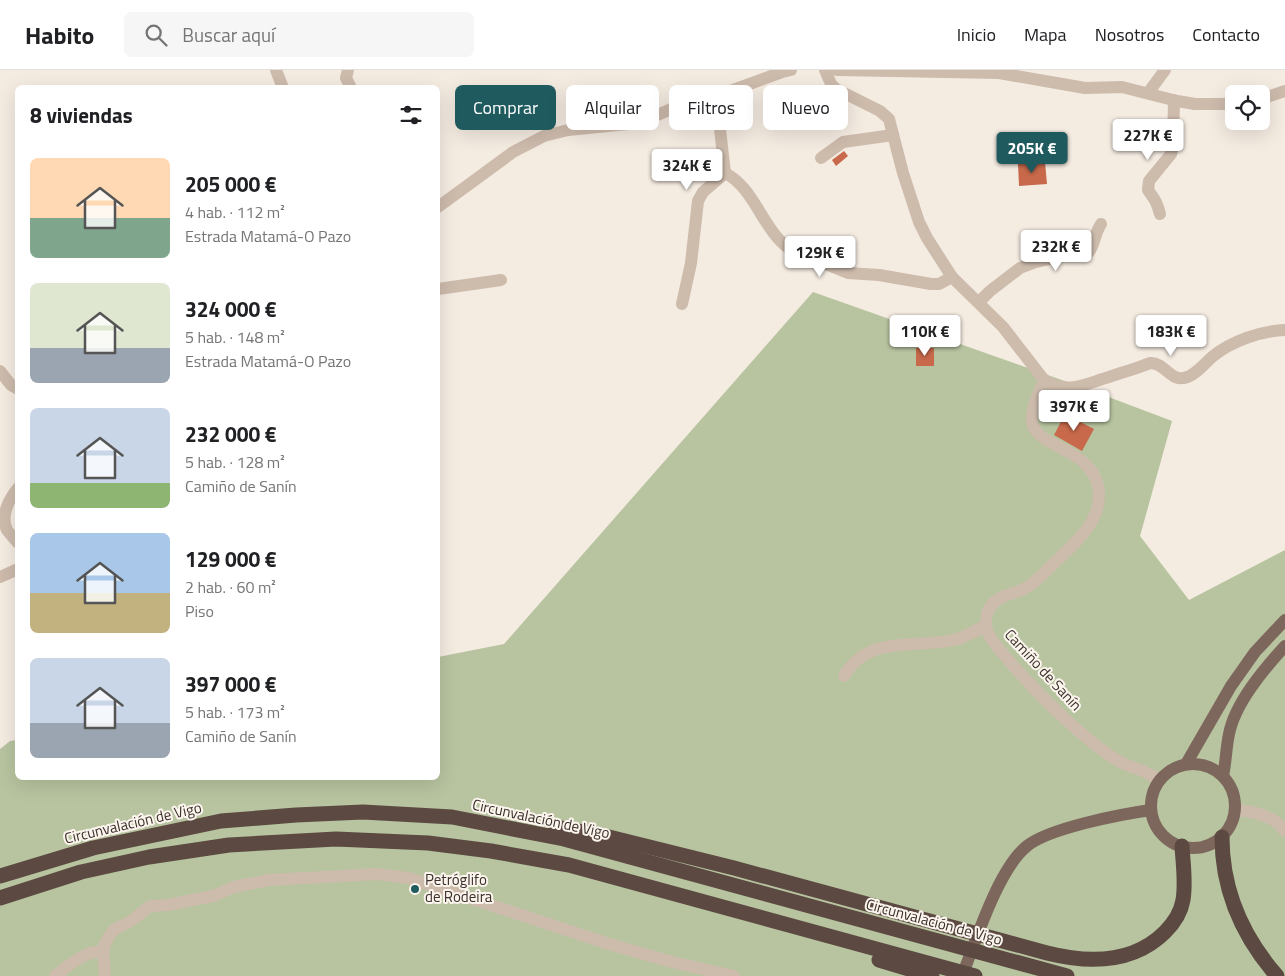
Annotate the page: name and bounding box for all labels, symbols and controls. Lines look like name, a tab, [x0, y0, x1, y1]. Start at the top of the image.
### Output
search box	[124, 12, 474, 57]
text: Habito	[25, 17, 94, 53]
text: Buscar aquí	[182, 20, 275, 49]
icon: search	[142, 21, 170, 49]
text: Inicio	[957, 21, 996, 48]
text: Mapa	[1024, 21, 1067, 48]
text: Nosotros	[1095, 21, 1164, 48]
text: Contacto	[1192, 21, 1260, 48]
chip: Comprar	[455, 85, 556, 130]
chip: Alquilar	[566, 85, 659, 130]
chip: Filtros	[669, 85, 753, 130]
chip: Nuevo	[763, 85, 848, 130]
map controls	[1225, 85, 1270, 130]
button: locate	[1225, 85, 1270, 130]
text: 8 viviendas	[30, 99, 133, 131]
icon: filters	[397, 101, 425, 129]
pin: 227K €	[1107, 118, 1189, 161]
text: 227K €	[1124, 123, 1172, 147]
pin: 205K €	[991, 132, 1073, 174]
text: 205K €	[1008, 136, 1056, 160]
pin: 324K €	[646, 148, 728, 191]
text: 324K €	[663, 153, 711, 177]
text: 205 000 €	[185, 168, 277, 200]
icon: home	[70, 178, 130, 238]
text: 4 hab. · 112 m²	[185, 200, 285, 224]
text: Estrada Matamá-O Pazo	[185, 224, 351, 248]
pin: 232K €	[1015, 230, 1097, 272]
text: 232K €	[1032, 234, 1080, 258]
pin: 129K €	[779, 236, 861, 278]
text: 129K €	[796, 240, 844, 264]
text: 324 000 €	[185, 293, 277, 325]
icon: home	[70, 303, 130, 363]
pin: 110K €	[884, 314, 966, 357]
pin: 183K €	[1130, 314, 1212, 357]
text: 110K €	[901, 319, 949, 343]
text: 183K €	[1147, 319, 1195, 343]
text: 5 hab. · 148 m²	[185, 325, 285, 349]
text: Estrada Matamá-O Pazo	[185, 349, 351, 373]
pin: 397K €	[1033, 390, 1115, 432]
text: 397K €	[1050, 394, 1098, 418]
text: 232 000 €	[185, 418, 277, 450]
icon: home	[70, 428, 130, 488]
text: 5 hab. · 128 m²	[185, 450, 285, 474]
text: Camiño de Sanín	[185, 474, 297, 498]
text: 129 000 €	[185, 543, 277, 575]
icon: home	[70, 553, 130, 613]
text: 2 hab. · 60 m²	[185, 575, 276, 599]
text: Piso	[185, 599, 214, 623]
street label: Camiño de Sanín	[999, 624, 1087, 716]
text: 397 000 €	[185, 668, 277, 700]
icon: home	[70, 678, 130, 738]
text: 5 hab. · 173 m²	[185, 700, 285, 724]
text: Camiño de Sanín	[185, 724, 297, 748]
street label: Circunvalación de Vigo	[470, 793, 612, 844]
street label: Circunvalación de Vigo	[62, 796, 204, 849]
place label: Petróglifo de Rodeira	[425, 868, 493, 908]
marker: Petróglifo de Rodeira	[409, 883, 421, 895]
street label: Circunvalación de Vigo	[863, 892, 1005, 951]

